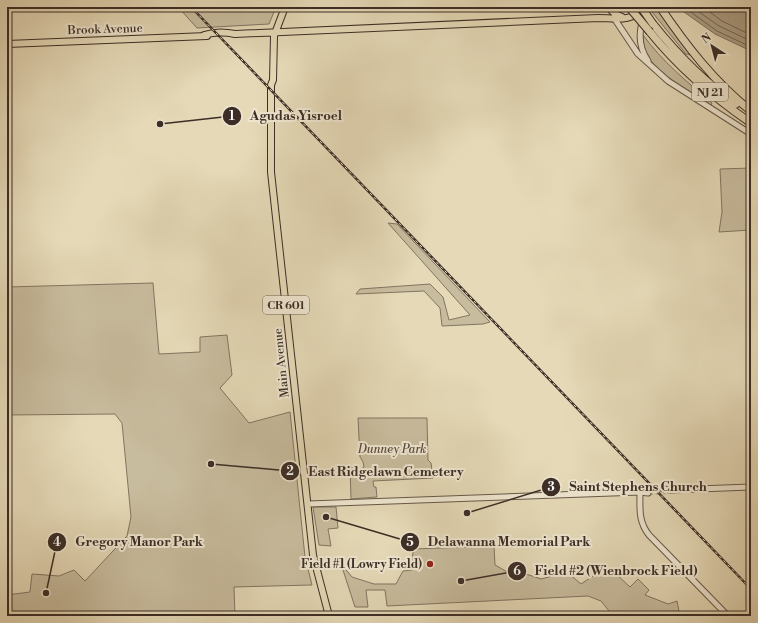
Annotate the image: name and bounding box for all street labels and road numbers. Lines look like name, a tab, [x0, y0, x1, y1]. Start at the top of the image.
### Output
street label: Brook Avenue	[66, 21, 143, 38]
road number: NJ 21	[692, 83, 728, 101]
road number: CR 601	[263, 296, 309, 314]
street label: Main Avenue	[270, 327, 293, 398]

